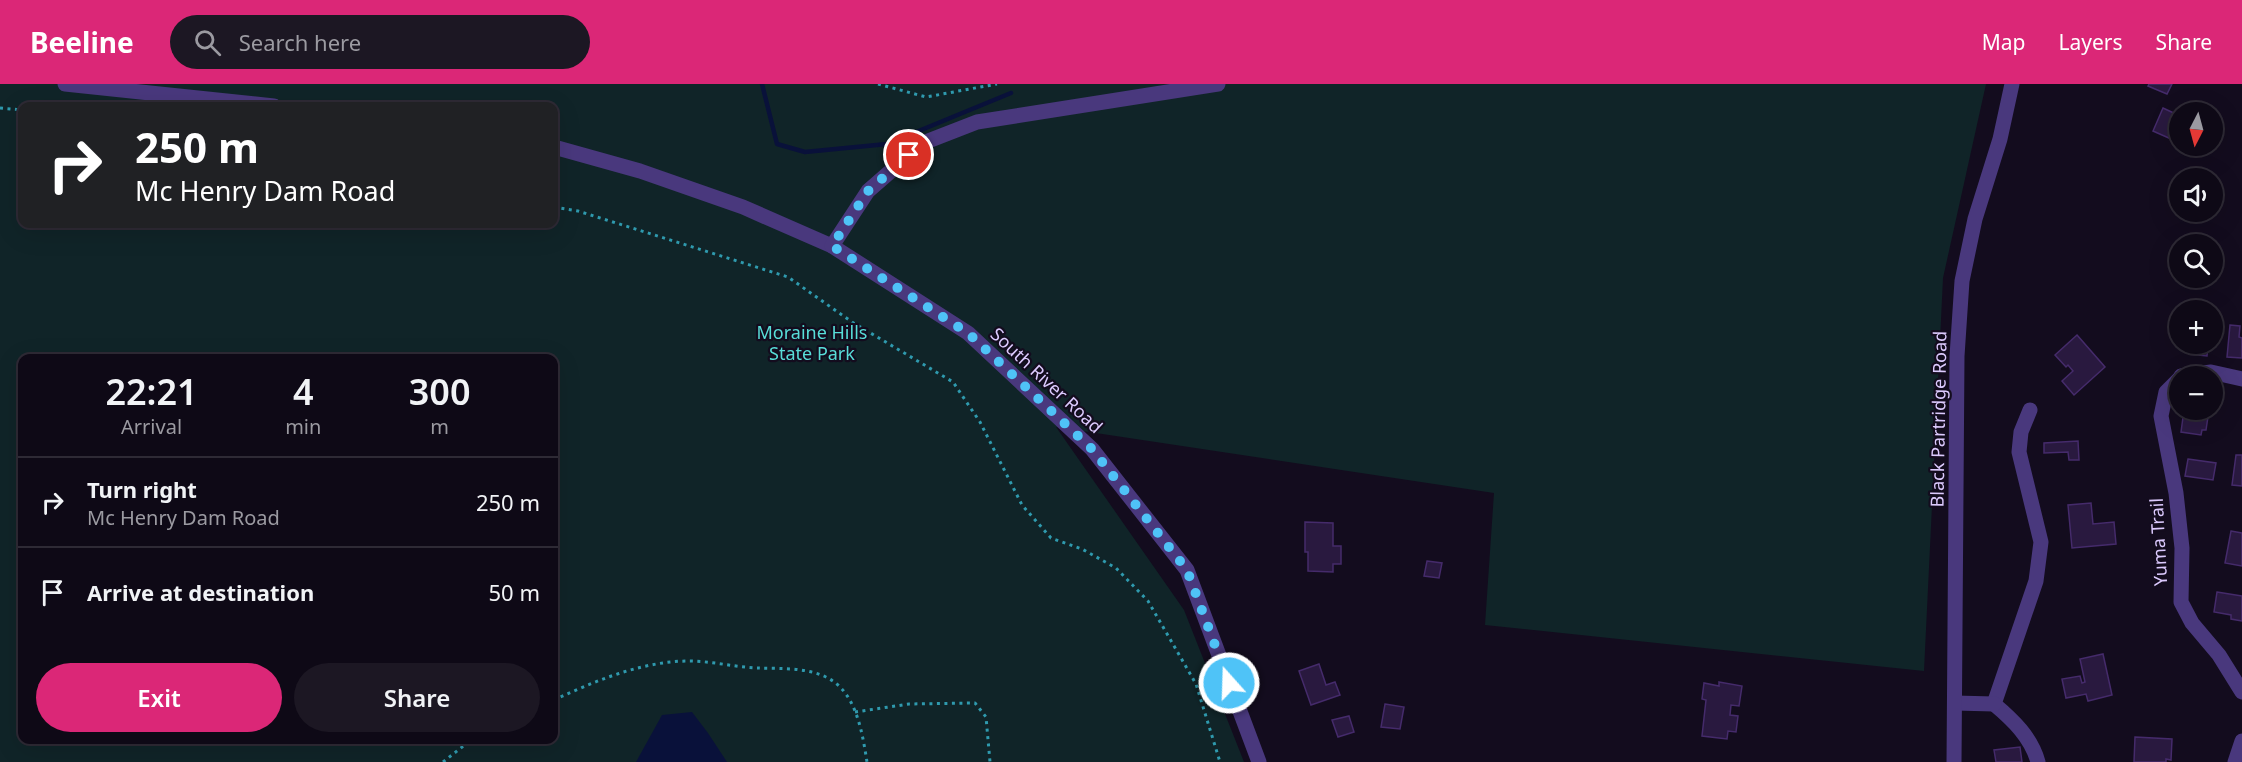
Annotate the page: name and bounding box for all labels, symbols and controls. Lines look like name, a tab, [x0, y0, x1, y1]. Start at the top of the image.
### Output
search box	[170, 15, 590, 69]
text: Beeline	[30, 23, 134, 61]
icon: search	[191, 26, 224, 59]
text: Search here	[239, 27, 361, 57]
text: Map	[1982, 28, 2026, 56]
text: Layers	[2059, 28, 2123, 56]
text: Share	[2156, 28, 2212, 56]
north arrow	[2169, 102, 2223, 156]
map controls	[2169, 102, 2223, 420]
text: 250 m	[135, 118, 259, 175]
icon: right	[36, 126, 114, 204]
pin	[883, 129, 934, 180]
icon: arrive	[892, 138, 925, 171]
button: sound	[2169, 168, 2223, 222]
text: Mc Henry Dam Road	[135, 172, 395, 209]
button: search	[2169, 234, 2223, 288]
button: +	[2169, 300, 2223, 354]
park label: Moraine Hills State Park	[757, 320, 867, 365]
street label: South River Road	[986, 322, 1108, 438]
street label: Black Partridge Road	[1924, 330, 1952, 508]
button: −	[2169, 366, 2223, 420]
text: 22:21	[105, 367, 198, 416]
text: 4	[293, 367, 314, 416]
text: 300	[409, 367, 471, 416]
text: Arrival	[121, 413, 182, 440]
text: min	[285, 413, 321, 440]
text: m	[430, 413, 449, 440]
text: Turn right	[87, 474, 197, 504]
icon: right	[36, 486, 69, 519]
text: 250 m	[476, 487, 540, 517]
street label: Yuma Trail	[2144, 497, 2172, 587]
text: Mc Henry Dam Road	[87, 504, 280, 531]
icon: arrive	[36, 576, 69, 609]
text: Arrive at destination	[87, 577, 314, 607]
text: 50 m	[489, 577, 540, 607]
position arrow	[1197, 651, 1261, 715]
button: Exit	[36, 663, 282, 732]
button: Share	[294, 663, 540, 732]

